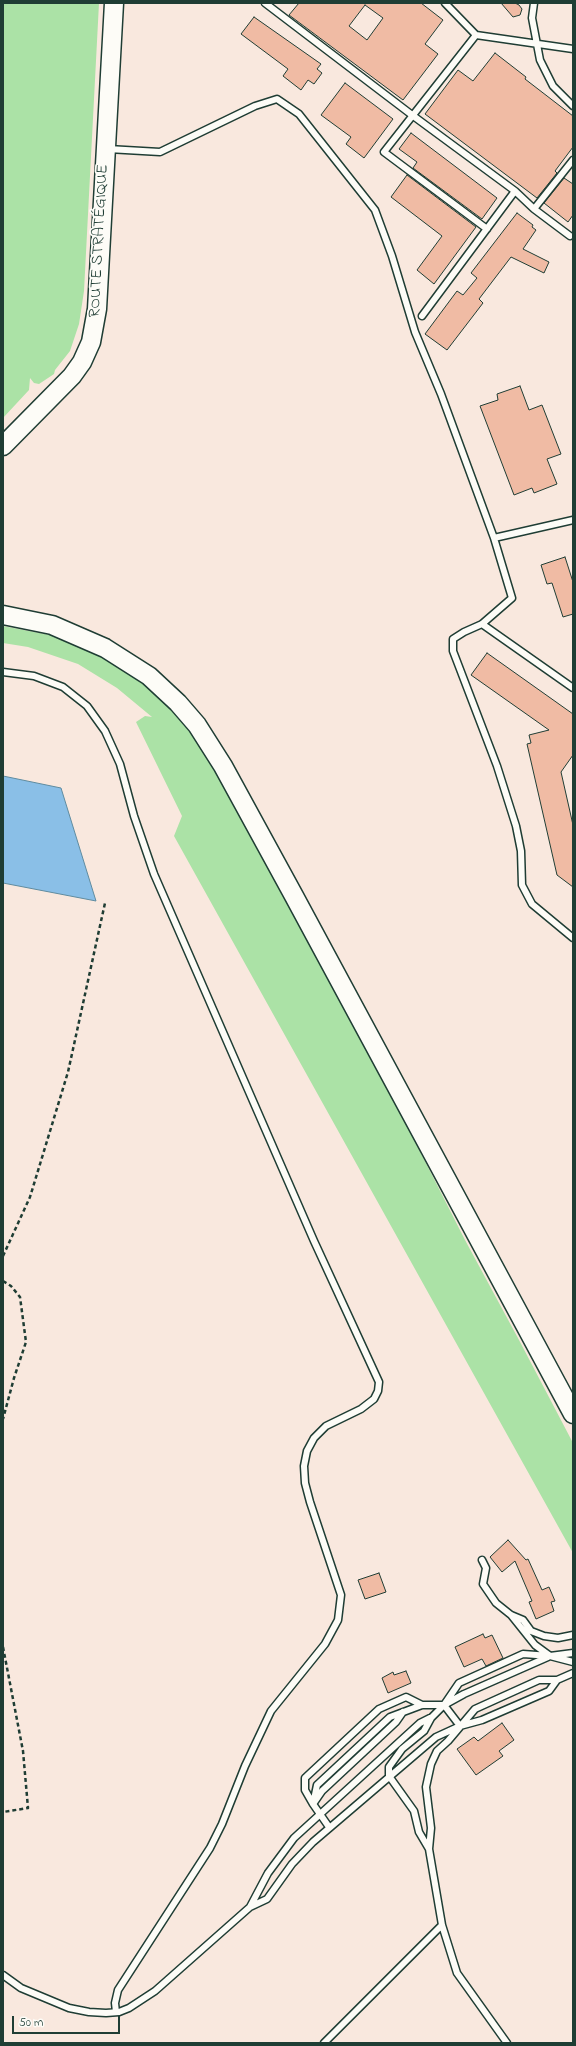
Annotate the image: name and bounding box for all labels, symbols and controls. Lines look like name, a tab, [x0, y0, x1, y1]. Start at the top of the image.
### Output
street label: ROUTE STRATÉGIQUE	[86, 164, 114, 318]
scale bar	[14, 2008, 122, 2034]
text: 50 m	[19, 2014, 43, 2032]

